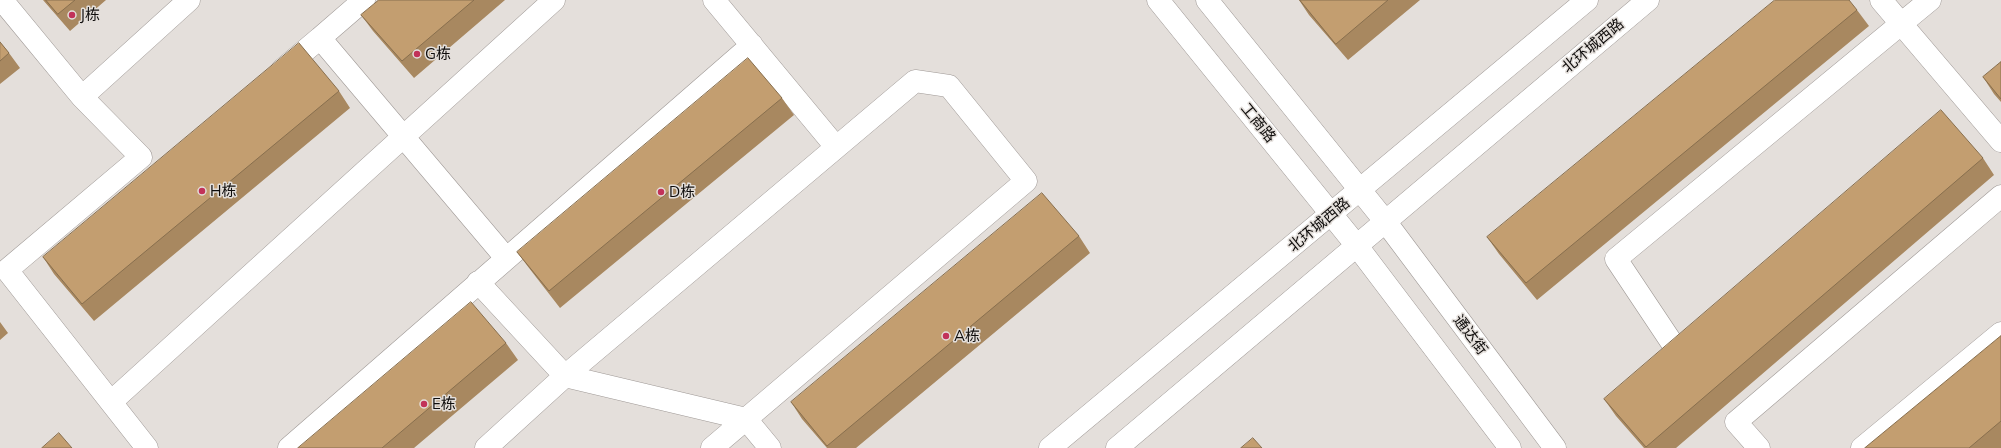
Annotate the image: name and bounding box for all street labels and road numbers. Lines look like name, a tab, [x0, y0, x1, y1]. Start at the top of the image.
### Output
street label: 北环城西路	[1558, 15, 1628, 77]
street label: 工商路	[1237, 100, 1279, 146]
street label: 北环城西路	[1284, 194, 1354, 256]
street label: 通达街	[1449, 312, 1491, 358]

